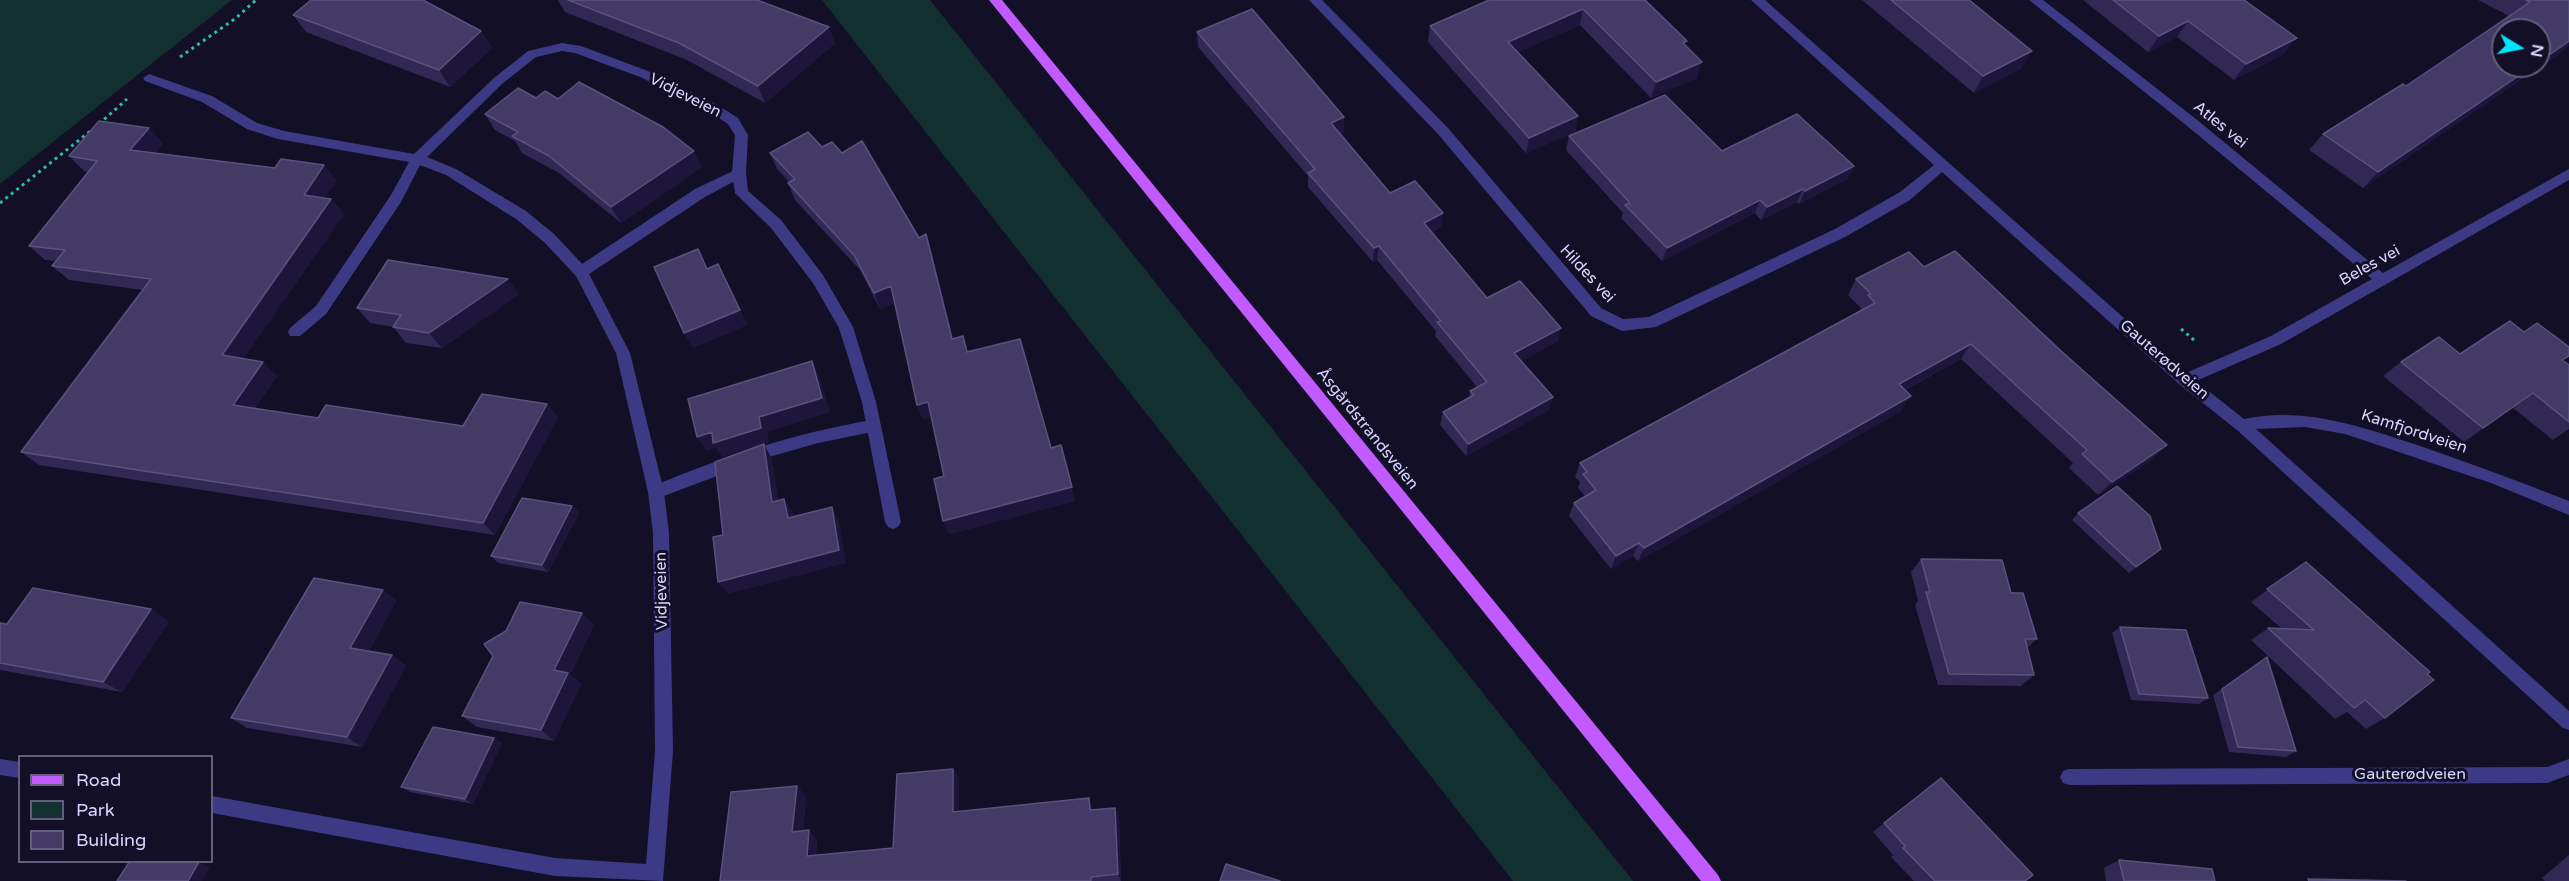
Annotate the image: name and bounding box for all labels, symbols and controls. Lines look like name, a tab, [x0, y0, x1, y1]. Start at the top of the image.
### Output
north arrow	[2491, 18, 2551, 78]
text: N	[2526, 43, 2548, 59]
street label: Vidjeveien	[646, 70, 724, 122]
street label: Atles vei	[2189, 97, 2251, 153]
street label: Hildes vei	[1555, 241, 1619, 307]
street label: Beles vei	[2336, 242, 2404, 290]
street label: Gauterødveien	[2116, 316, 2212, 404]
street label: Åsgårdstrandsveien	[1312, 364, 1422, 494]
street label: Kamfjordveien	[2359, 406, 2469, 458]
street label: Vidjeveien	[652, 552, 672, 630]
legend	[18, 755, 213, 863]
street label: Gauterødveien	[2354, 765, 2466, 785]
text: Road	[76, 769, 121, 791]
text: Park	[76, 799, 114, 821]
text: Building	[76, 829, 146, 851]

